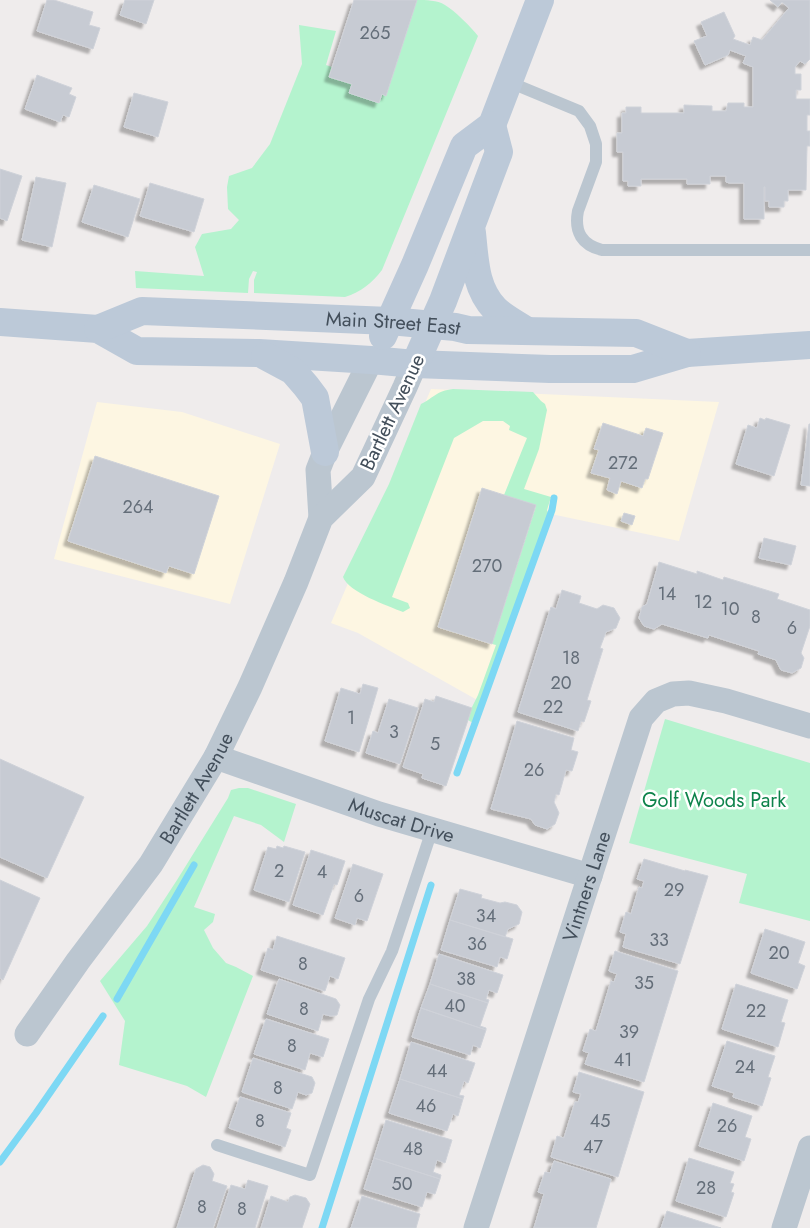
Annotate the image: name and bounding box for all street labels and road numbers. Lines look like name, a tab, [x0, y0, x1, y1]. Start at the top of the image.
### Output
street label: Main Street East	[325, 304, 464, 343]
street label: Bartlett Avenue	[353, 349, 432, 475]
street label: Bartlett Avenue	[152, 727, 241, 850]
street label: Muscat Drive	[344, 790, 458, 850]
street label: Vintners Lane	[556, 827, 618, 946]

